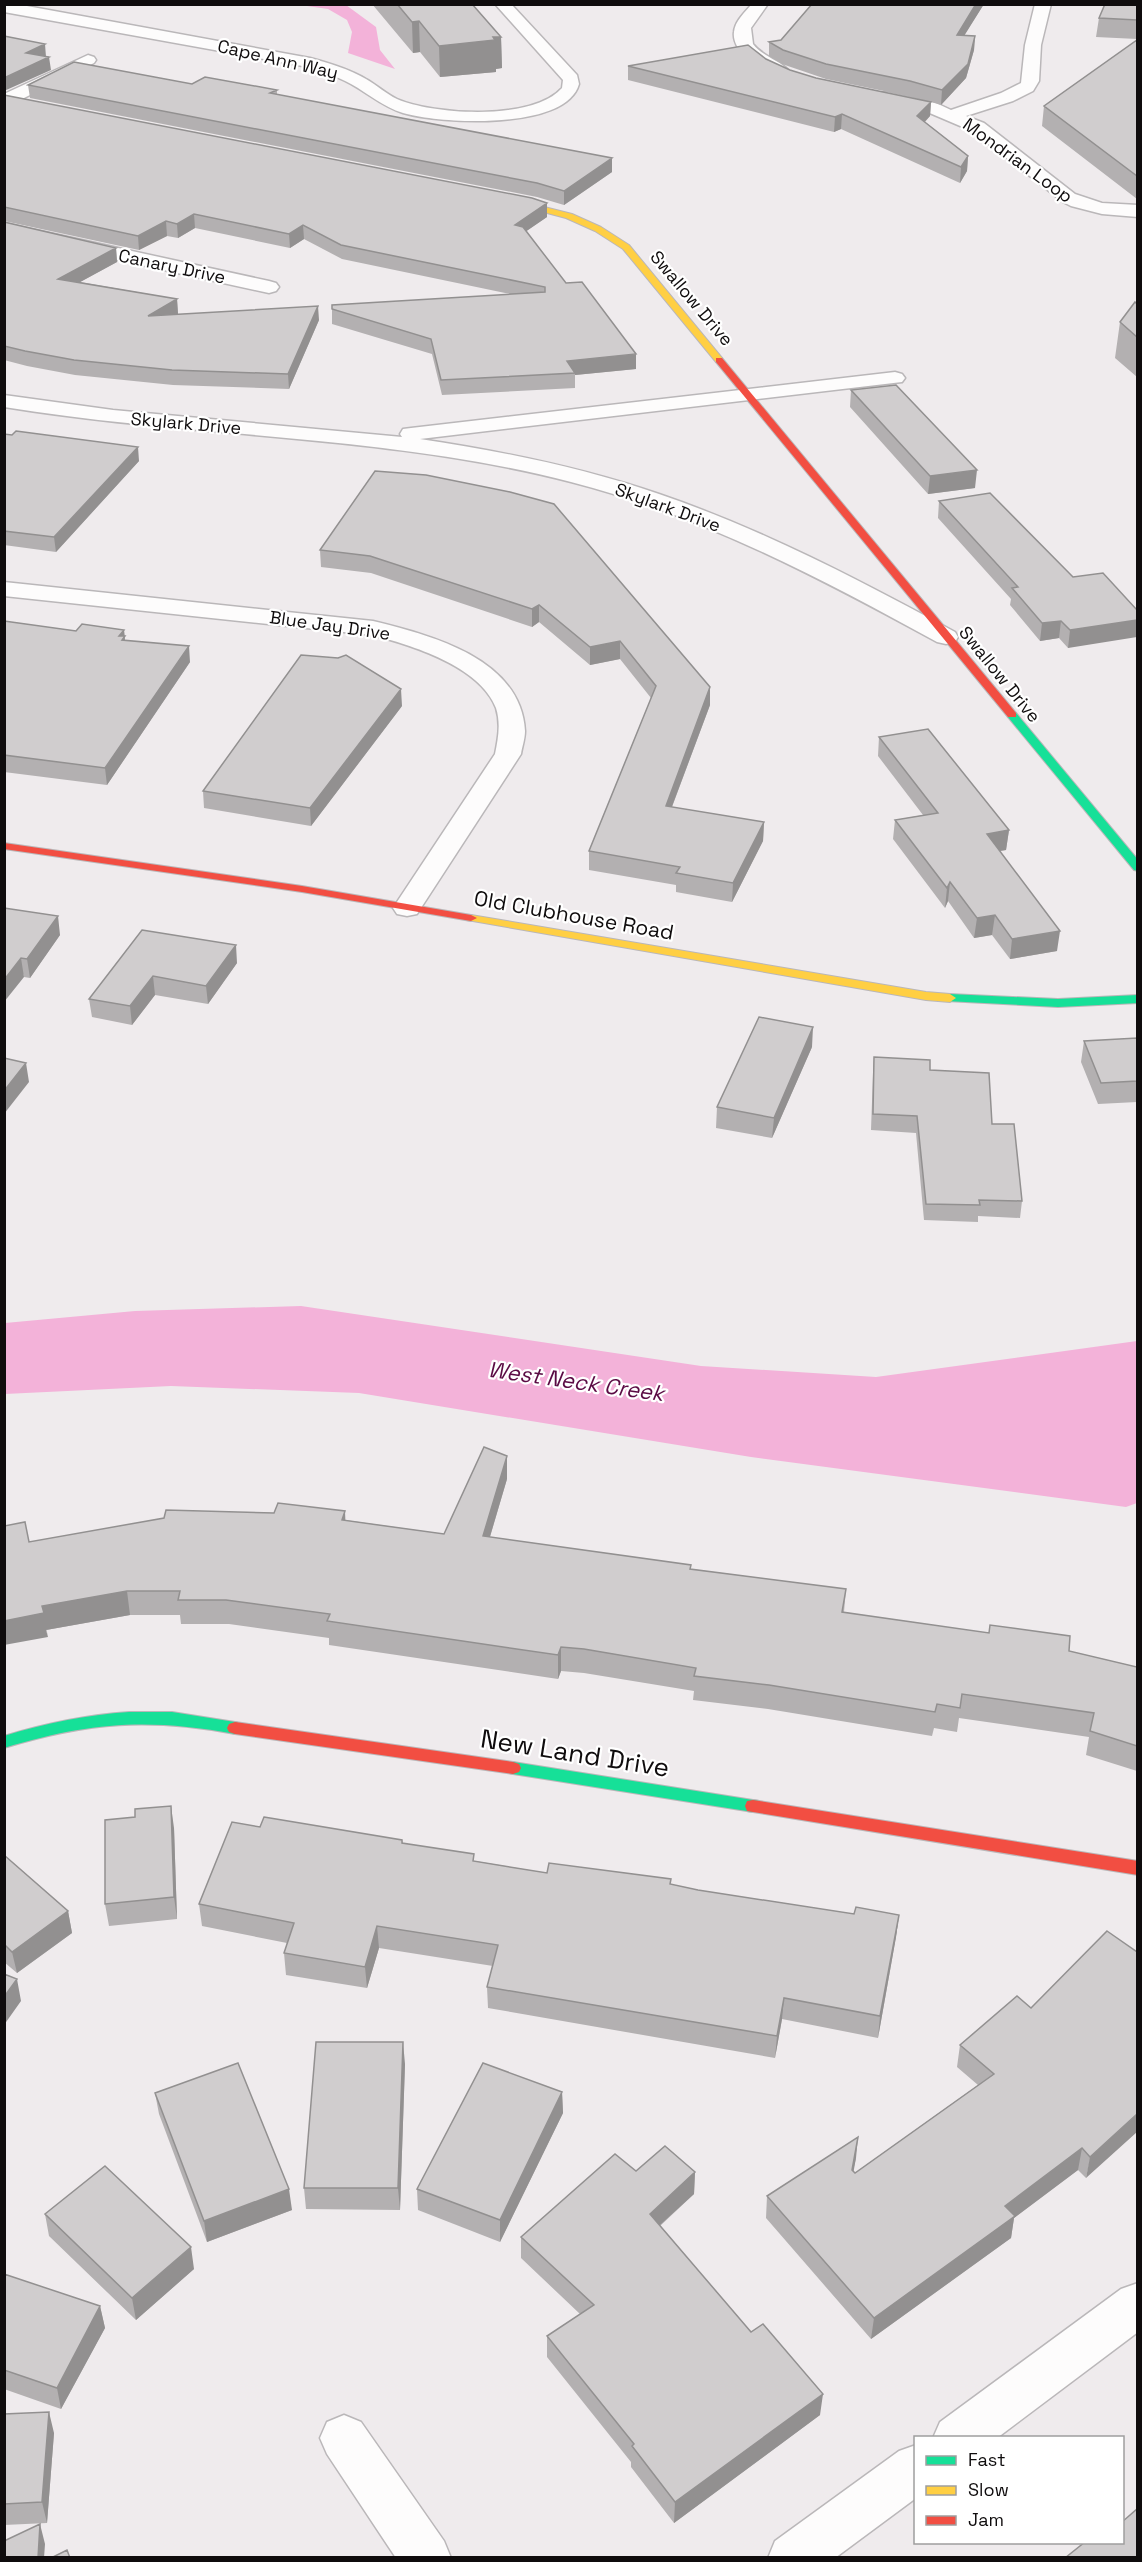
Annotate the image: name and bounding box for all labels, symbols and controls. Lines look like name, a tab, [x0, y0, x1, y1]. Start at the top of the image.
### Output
street label: Cape Ann Way	[215, 34, 341, 84]
street label: Mondrian Loop	[959, 112, 1077, 208]
street label: Canary Drive	[116, 243, 228, 289]
street label: Swallow Drive	[645, 246, 739, 350]
street label: Skylark Drive	[130, 407, 242, 439]
street label: Skylark Drive	[612, 477, 724, 537]
street label: Blue Jay Drive	[268, 605, 392, 645]
street label: Swallow Drive	[954, 621, 1046, 727]
street label: Old Clubhouse Road	[472, 884, 676, 946]
water label: West Neck Creek	[486, 1355, 668, 1407]
street label: New Land Drive	[478, 1721, 672, 1785]
legend	[914, 2436, 1124, 2544]
text: Fast	[968, 2448, 1005, 2471]
text: Slow	[968, 2478, 1009, 2501]
text: Jam	[968, 2508, 1004, 2531]

